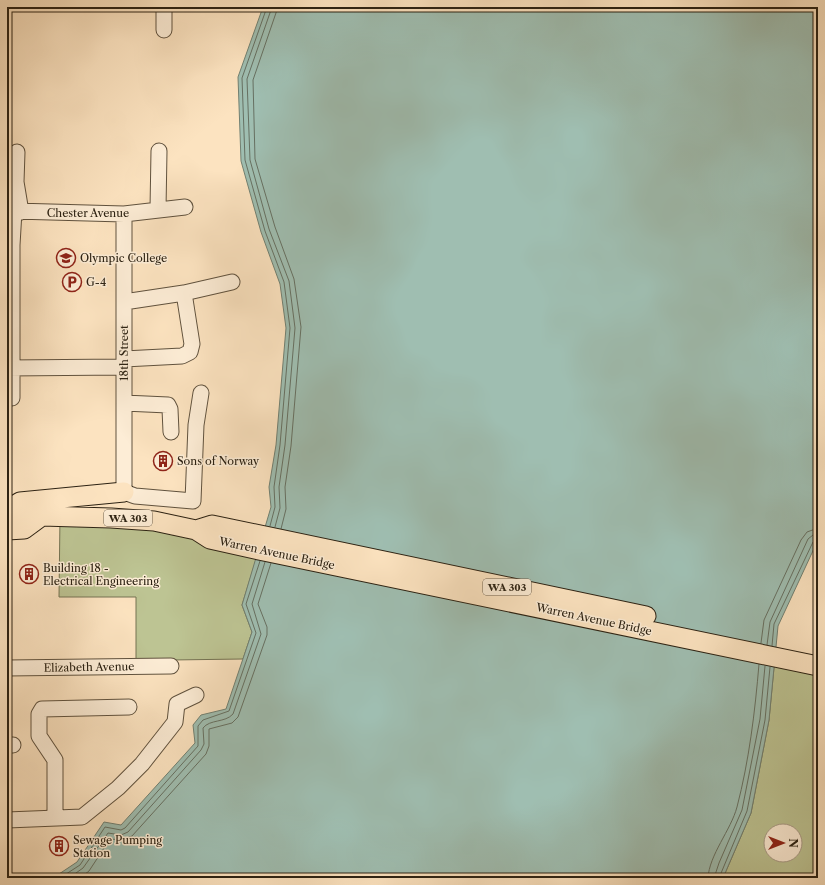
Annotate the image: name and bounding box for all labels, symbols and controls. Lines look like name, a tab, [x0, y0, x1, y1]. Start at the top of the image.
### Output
street label: Chester Avenue	[47, 206, 129, 220]
school or university icon: Olympic College	[55, 247, 77, 269]
place label: Olympic College	[80, 251, 167, 265]
parking icon: G-4	[61, 271, 83, 293]
place label: G-4	[86, 275, 106, 289]
street label: 18th Street	[117, 325, 131, 381]
building icon: Sons of Norway	[152, 450, 174, 472]
place label: Sons of Norway	[177, 454, 260, 468]
road number: WA 303	[104, 510, 152, 526]
street label: Warren Avenue Bridge	[217, 534, 336, 572]
place label: Building 18 - Electrical Engineering	[43, 561, 159, 588]
building icon: Building 18 - Electrical Engineering	[18, 563, 40, 585]
road number: WA 303	[483, 579, 531, 595]
street label: Warren Avenue Bridge	[534, 600, 653, 638]
street label: Elizabeth Avenue	[43, 659, 135, 675]
north arrow	[763, 823, 803, 863]
place label: Sewage Pumping Station	[73, 833, 162, 860]
building icon: Sewage Pumping Station	[48, 835, 70, 857]
text: N	[786, 838, 800, 848]

